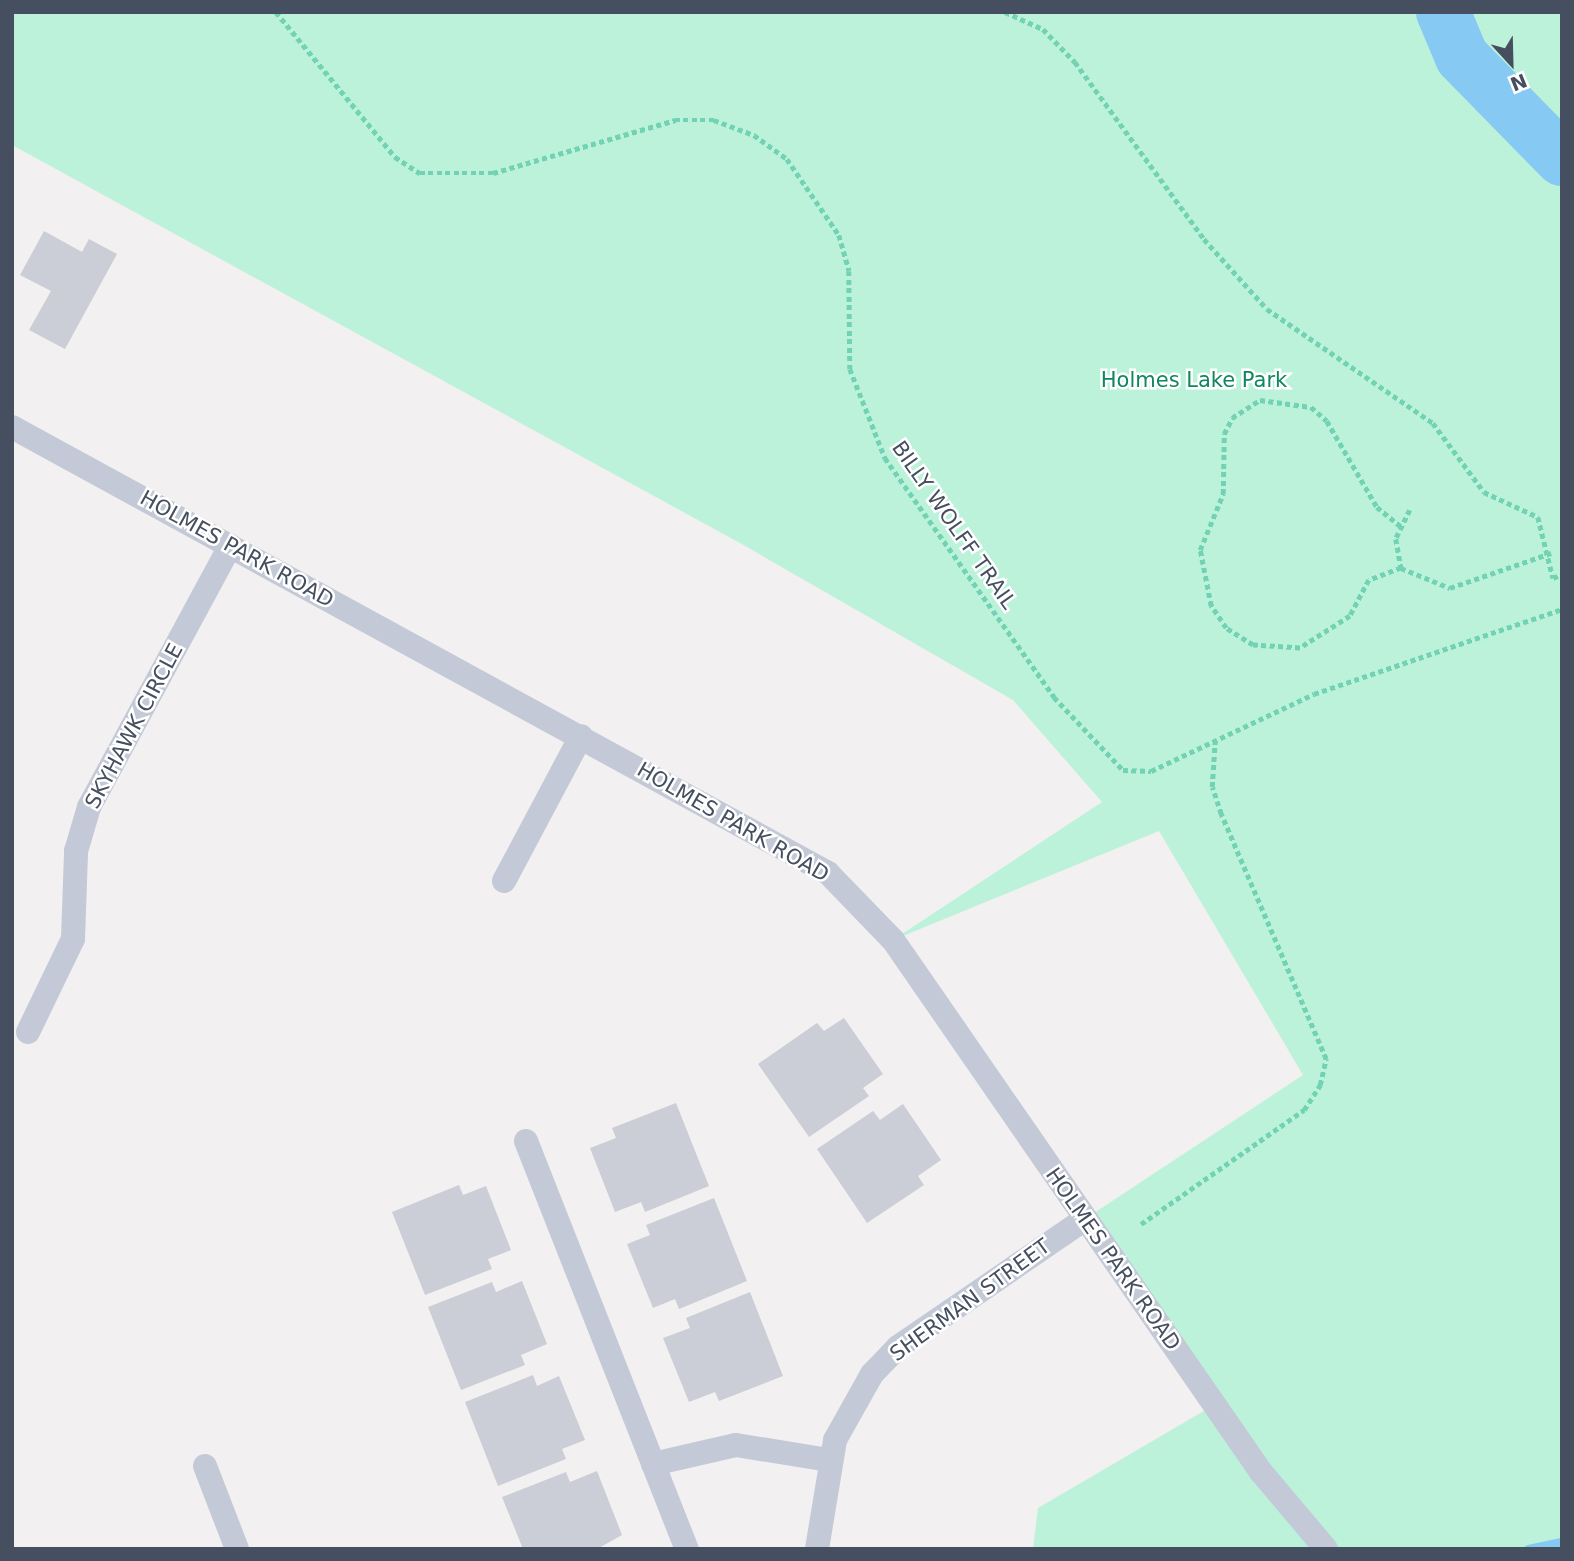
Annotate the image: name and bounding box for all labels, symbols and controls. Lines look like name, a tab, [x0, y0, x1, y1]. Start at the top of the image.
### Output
north arrow	[1476, 28, 1546, 98]
text: N	[1507, 69, 1530, 96]
park label: Holmes Lake Park	[1101, 367, 1287, 393]
street label: BILLY WOLFF TRAIL	[887, 436, 1021, 614]
street label: HOLMES PARK ROAD	[136, 485, 338, 613]
street label: SKYHAWK CIRCLE	[80, 639, 188, 813]
street label: HOLMES PARK ROAD	[633, 757, 833, 887]
street label: HOLMES PARK ROAD	[1040, 1163, 1186, 1355]
street label: SHERMAN STREET	[885, 1233, 1055, 1367]

